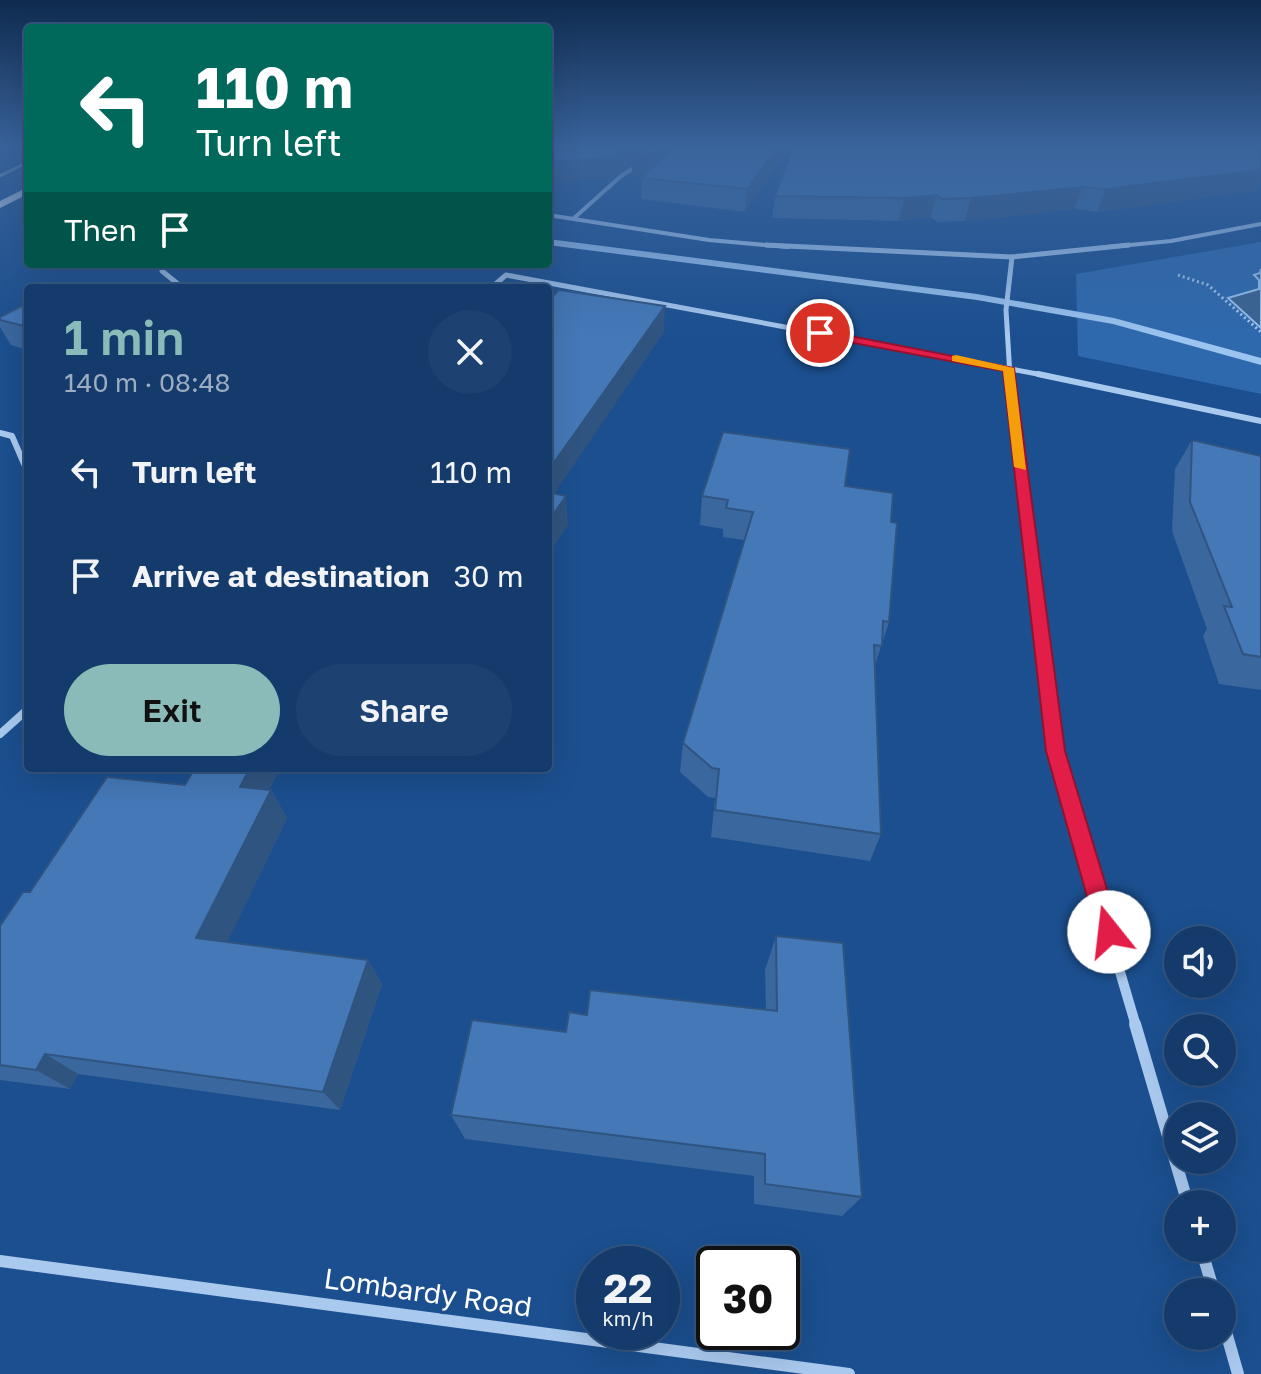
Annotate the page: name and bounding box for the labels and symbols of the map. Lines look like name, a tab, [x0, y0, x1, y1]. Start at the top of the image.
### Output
pin	[786, 299, 854, 367]
position arrow	[1067, 890, 1151, 974]
speed limit sign: 30	[696, 1246, 800, 1350]
street label: Lombardy Road	[322, 1261, 534, 1323]

